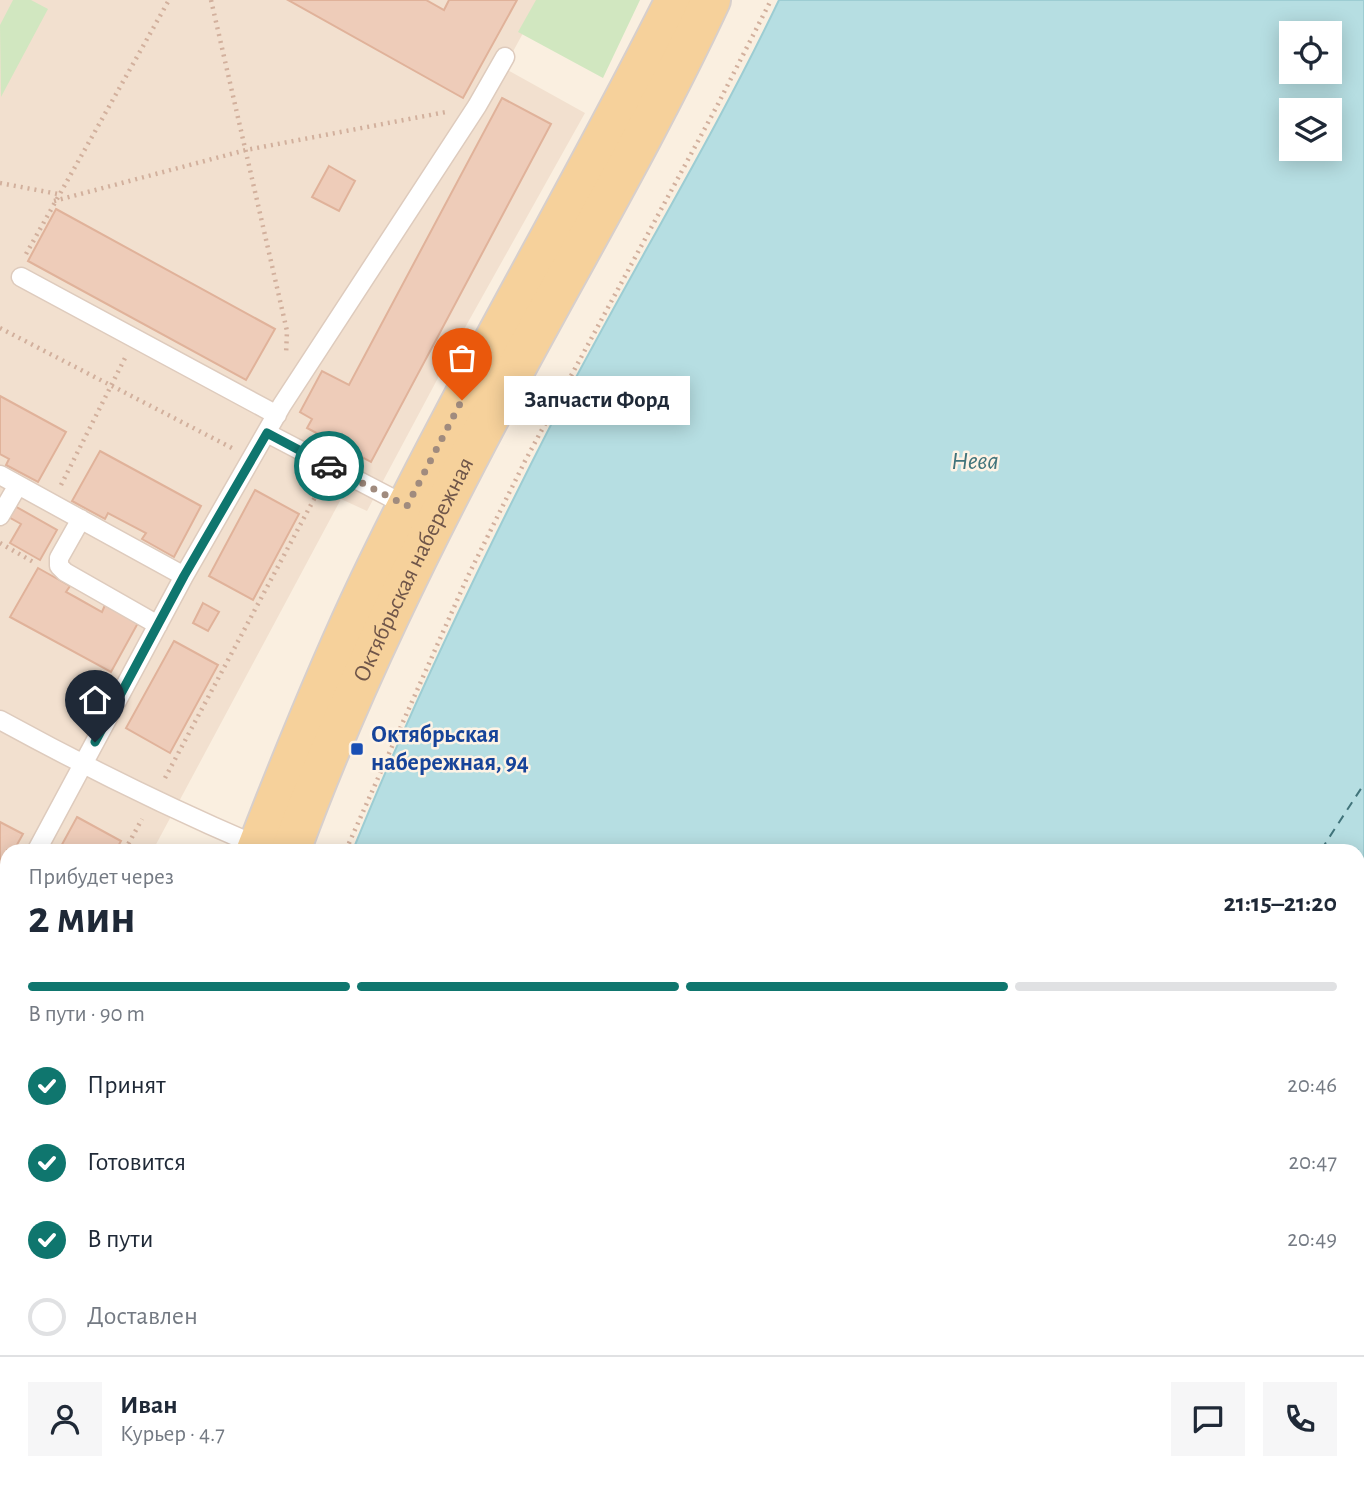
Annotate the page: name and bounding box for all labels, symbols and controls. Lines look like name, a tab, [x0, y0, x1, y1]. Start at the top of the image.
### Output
map controls	[1279, 21, 1342, 161]
button: locate	[1279, 21, 1342, 84]
button: layers	[1279, 98, 1342, 161]
pin	[432, 328, 492, 400]
icon: bag	[443, 339, 481, 377]
callout: Запчасти Форд	[504, 376, 690, 424]
text: Запчасти Форд	[524, 389, 670, 412]
courier	[294, 431, 364, 501]
icon: car	[310, 447, 348, 485]
water label: Нева	[951, 448, 999, 474]
street label: Октябрьская набережная	[349, 454, 479, 686]
pin	[65, 670, 125, 742]
icon: home	[76, 681, 114, 719]
place label: Октябрьская набережная, 94	[371, 723, 529, 775]
marker: Октябрьская набережная, 94	[349, 741, 365, 757]
text: Прибудет через	[28, 866, 174, 889]
text: 21:15–21:20	[1224, 890, 1337, 916]
text: 2 мин	[28, 895, 136, 941]
text: В пути · 90 m	[28, 1003, 145, 1026]
icon: check	[28, 1067, 66, 1105]
text: Принят	[87, 1072, 166, 1098]
text: 20:46	[1287, 1074, 1337, 1097]
icon: check	[28, 1144, 66, 1182]
text: Готовится	[87, 1149, 186, 1175]
text: 20:47	[1288, 1151, 1337, 1174]
icon: check	[28, 1221, 66, 1259]
text: В пути	[87, 1226, 153, 1252]
text: 20:49	[1287, 1228, 1337, 1251]
text: Доставлен	[87, 1303, 198, 1329]
button: person	[28, 1382, 102, 1456]
button: chat	[1171, 1382, 1245, 1456]
button: phone	[1263, 1382, 1337, 1456]
text: Иван	[120, 1392, 178, 1418]
text: Курьер · 4.7	[120, 1423, 225, 1446]

